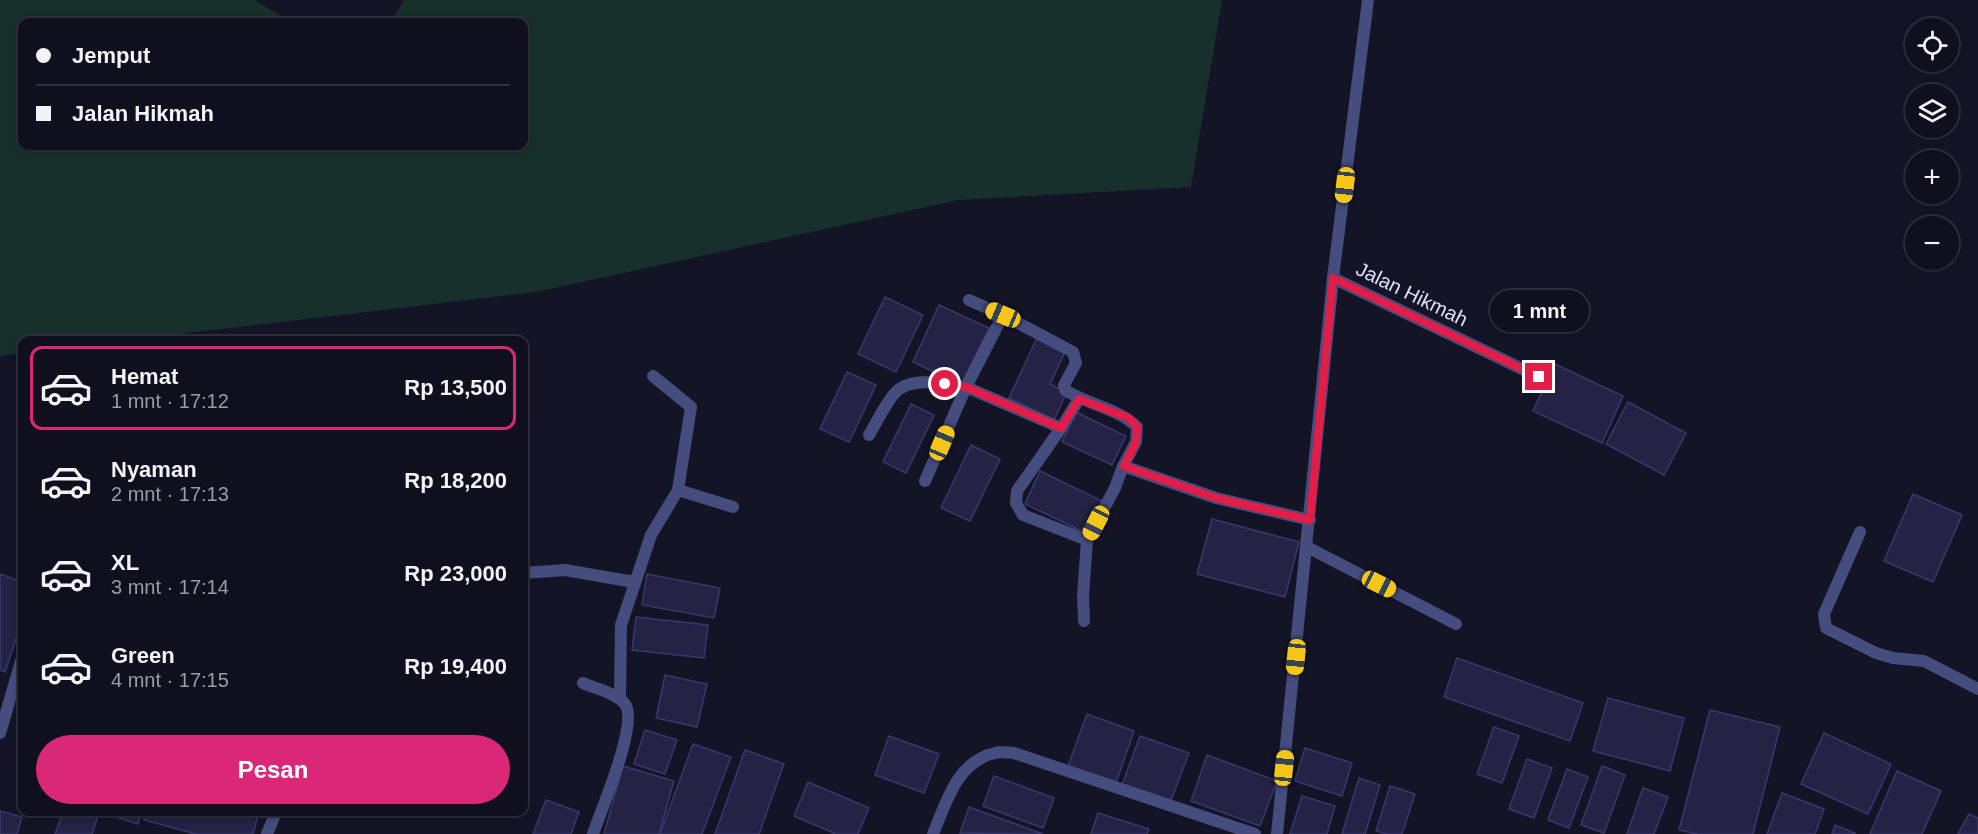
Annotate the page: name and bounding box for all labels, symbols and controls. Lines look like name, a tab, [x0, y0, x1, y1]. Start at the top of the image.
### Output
map controls	[1905, 18, 1959, 270]
button: locate	[1905, 18, 1959, 72]
text: Jemput	[72, 43, 150, 68]
button: layers	[1905, 84, 1959, 138]
text: Jalan Hikmah	[72, 101, 214, 126]
button: +	[1905, 150, 1959, 204]
car	[1334, 166, 1356, 204]
button: −	[1905, 216, 1959, 270]
street label: Jalan Hikmah	[1353, 258, 1471, 330]
callout: 1 mnt	[1490, 290, 1588, 332]
car	[983, 300, 1023, 330]
text: 1 mnt	[1513, 300, 1566, 322]
icon: car	[39, 361, 93, 415]
route end	[1525, 363, 1552, 390]
text: Hemat	[111, 364, 178, 389]
route start	[931, 370, 958, 397]
text: Rp 13,500	[404, 375, 507, 400]
text: 1 mnt · 17:12	[111, 390, 229, 412]
car	[927, 423, 957, 463]
icon: car	[39, 454, 93, 508]
text: Nyaman	[111, 457, 197, 482]
text: Rp 18,200	[404, 468, 507, 493]
text: 2 mnt · 17:13	[111, 483, 229, 505]
car	[1080, 503, 1112, 543]
icon: car	[39, 547, 93, 601]
text: XL	[111, 550, 139, 575]
text: Rp 23,000	[404, 561, 507, 586]
car	[1359, 568, 1399, 600]
text: 3 mnt · 17:14	[111, 576, 229, 598]
car	[1285, 638, 1307, 676]
icon: car	[39, 640, 93, 694]
text: Green	[111, 643, 175, 668]
text: Rp 19,400	[404, 654, 507, 679]
text: 4 mnt · 17:15	[111, 669, 229, 691]
button: Pesan	[36, 735, 510, 804]
car	[1273, 749, 1295, 787]

